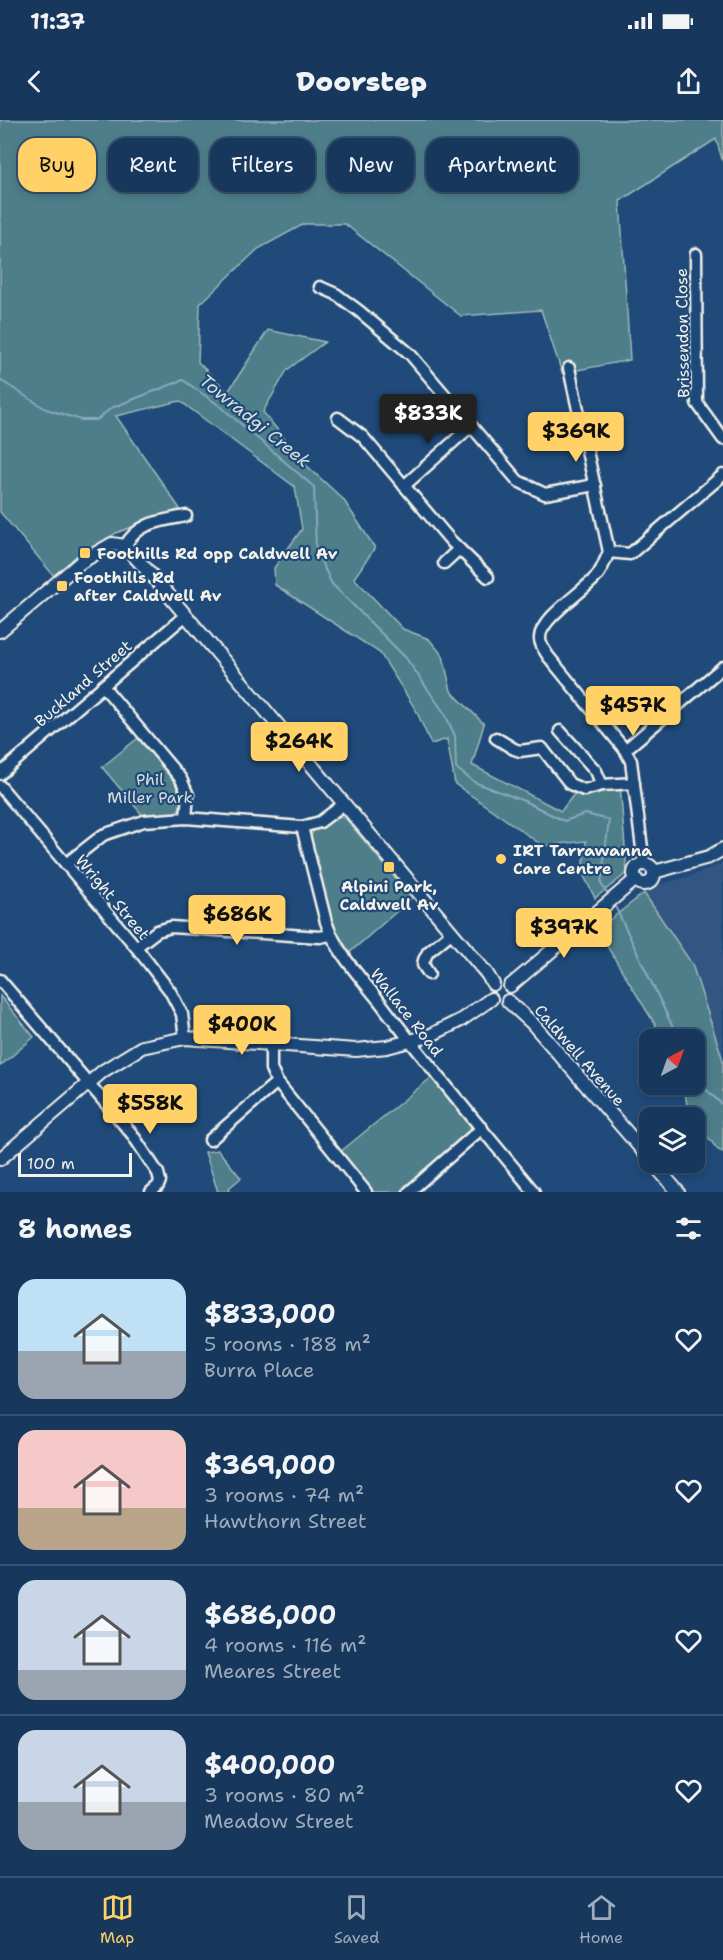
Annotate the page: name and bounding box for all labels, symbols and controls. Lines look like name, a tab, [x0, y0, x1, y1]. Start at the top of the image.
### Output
text: 11:37	[30, 7, 85, 36]
text: Doorstep	[296, 63, 427, 100]
icon: back	[18, 65, 51, 98]
icon: share	[672, 65, 705, 98]
chip: Buy	[18, 138, 96, 192]
chip: Rent	[108, 138, 198, 192]
chip: Filters	[210, 138, 315, 192]
chip: New	[327, 138, 414, 192]
chip: Apartment	[426, 138, 578, 192]
street label: Brissendon Close	[671, 268, 694, 398]
water label: Towradgi Creek	[194, 369, 316, 474]
pin: $833K	[386, 394, 470, 445]
text: $833K	[394, 400, 462, 426]
pin: $369K	[534, 412, 618, 463]
text: $369K	[542, 418, 610, 444]
place label: Foothills Rd opp Caldwell Av	[97, 543, 338, 564]
marker: Foothills Rd opp Caldwell Av	[78, 546, 92, 560]
place label: Foothills Rd after Caldwell Av	[74, 567, 222, 606]
marker: Foothills Rd after Caldwell Av	[55, 579, 69, 593]
street label: Buckland Street	[30, 635, 136, 731]
pin: $457K	[591, 686, 675, 737]
text: $457K	[600, 692, 666, 718]
pin: $264K	[257, 722, 341, 773]
text: $264K	[265, 728, 333, 754]
park label: Phil Miller Park	[107, 769, 193, 808]
place label: IRT Tarrawanna Care Centre	[513, 840, 652, 879]
street label: Wright Street	[71, 850, 155, 944]
marker: IRT Tarrawanna Care Centre	[494, 852, 508, 866]
marker: Alpini Park, Caldwell Av	[382, 860, 396, 874]
place label: Alpini Park, Caldwell Av	[340, 876, 439, 915]
pin: $686K	[195, 895, 279, 946]
text: $686K	[202, 901, 272, 927]
pin: $397K	[522, 908, 606, 959]
text: $397K	[530, 914, 598, 940]
street label: Wallace Road	[366, 964, 448, 1061]
street label: Caldwell Avenue	[530, 1000, 630, 1111]
pin: $400K	[200, 1005, 284, 1056]
text: $400K	[207, 1011, 277, 1037]
north arrow	[639, 1029, 705, 1095]
map controls	[639, 1029, 705, 1173]
pin: $558K	[108, 1084, 192, 1135]
text: $558K	[117, 1090, 183, 1116]
button: layers	[639, 1107, 705, 1173]
scale bar	[18, 1150, 132, 1178]
text: 100 m	[27, 1153, 75, 1174]
text: 8 homes	[18, 1211, 132, 1246]
icon: filters	[672, 1212, 705, 1245]
text: $833,000	[204, 1296, 336, 1331]
icon: home	[66, 1303, 138, 1375]
icon: heart	[672, 1323, 705, 1356]
text: 5 rooms · 188 m²	[204, 1331, 371, 1357]
text: Burra Place	[204, 1357, 314, 1383]
text: $369,000	[204, 1447, 336, 1482]
icon: home	[66, 1454, 138, 1526]
icon: heart	[672, 1474, 705, 1507]
text: 3 rooms · 74 m²	[204, 1482, 364, 1508]
text: Hawthorn Street	[204, 1508, 367, 1534]
text: $686,000	[204, 1597, 336, 1632]
icon: home	[66, 1604, 138, 1676]
icon: heart	[672, 1624, 705, 1657]
text: 4 rooms · 116 m²	[204, 1632, 366, 1658]
text: Meares Street	[204, 1658, 341, 1684]
text: $400,000	[204, 1747, 336, 1782]
icon: home	[66, 1754, 138, 1826]
icon: heart	[672, 1774, 705, 1807]
text: 3 rooms · 80 m²	[204, 1782, 365, 1808]
text: Meadow Street	[204, 1808, 354, 1834]
tab: Map	[100, 1891, 134, 1948]
tab: Saved	[334, 1891, 379, 1948]
tab: Home	[579, 1891, 623, 1948]

